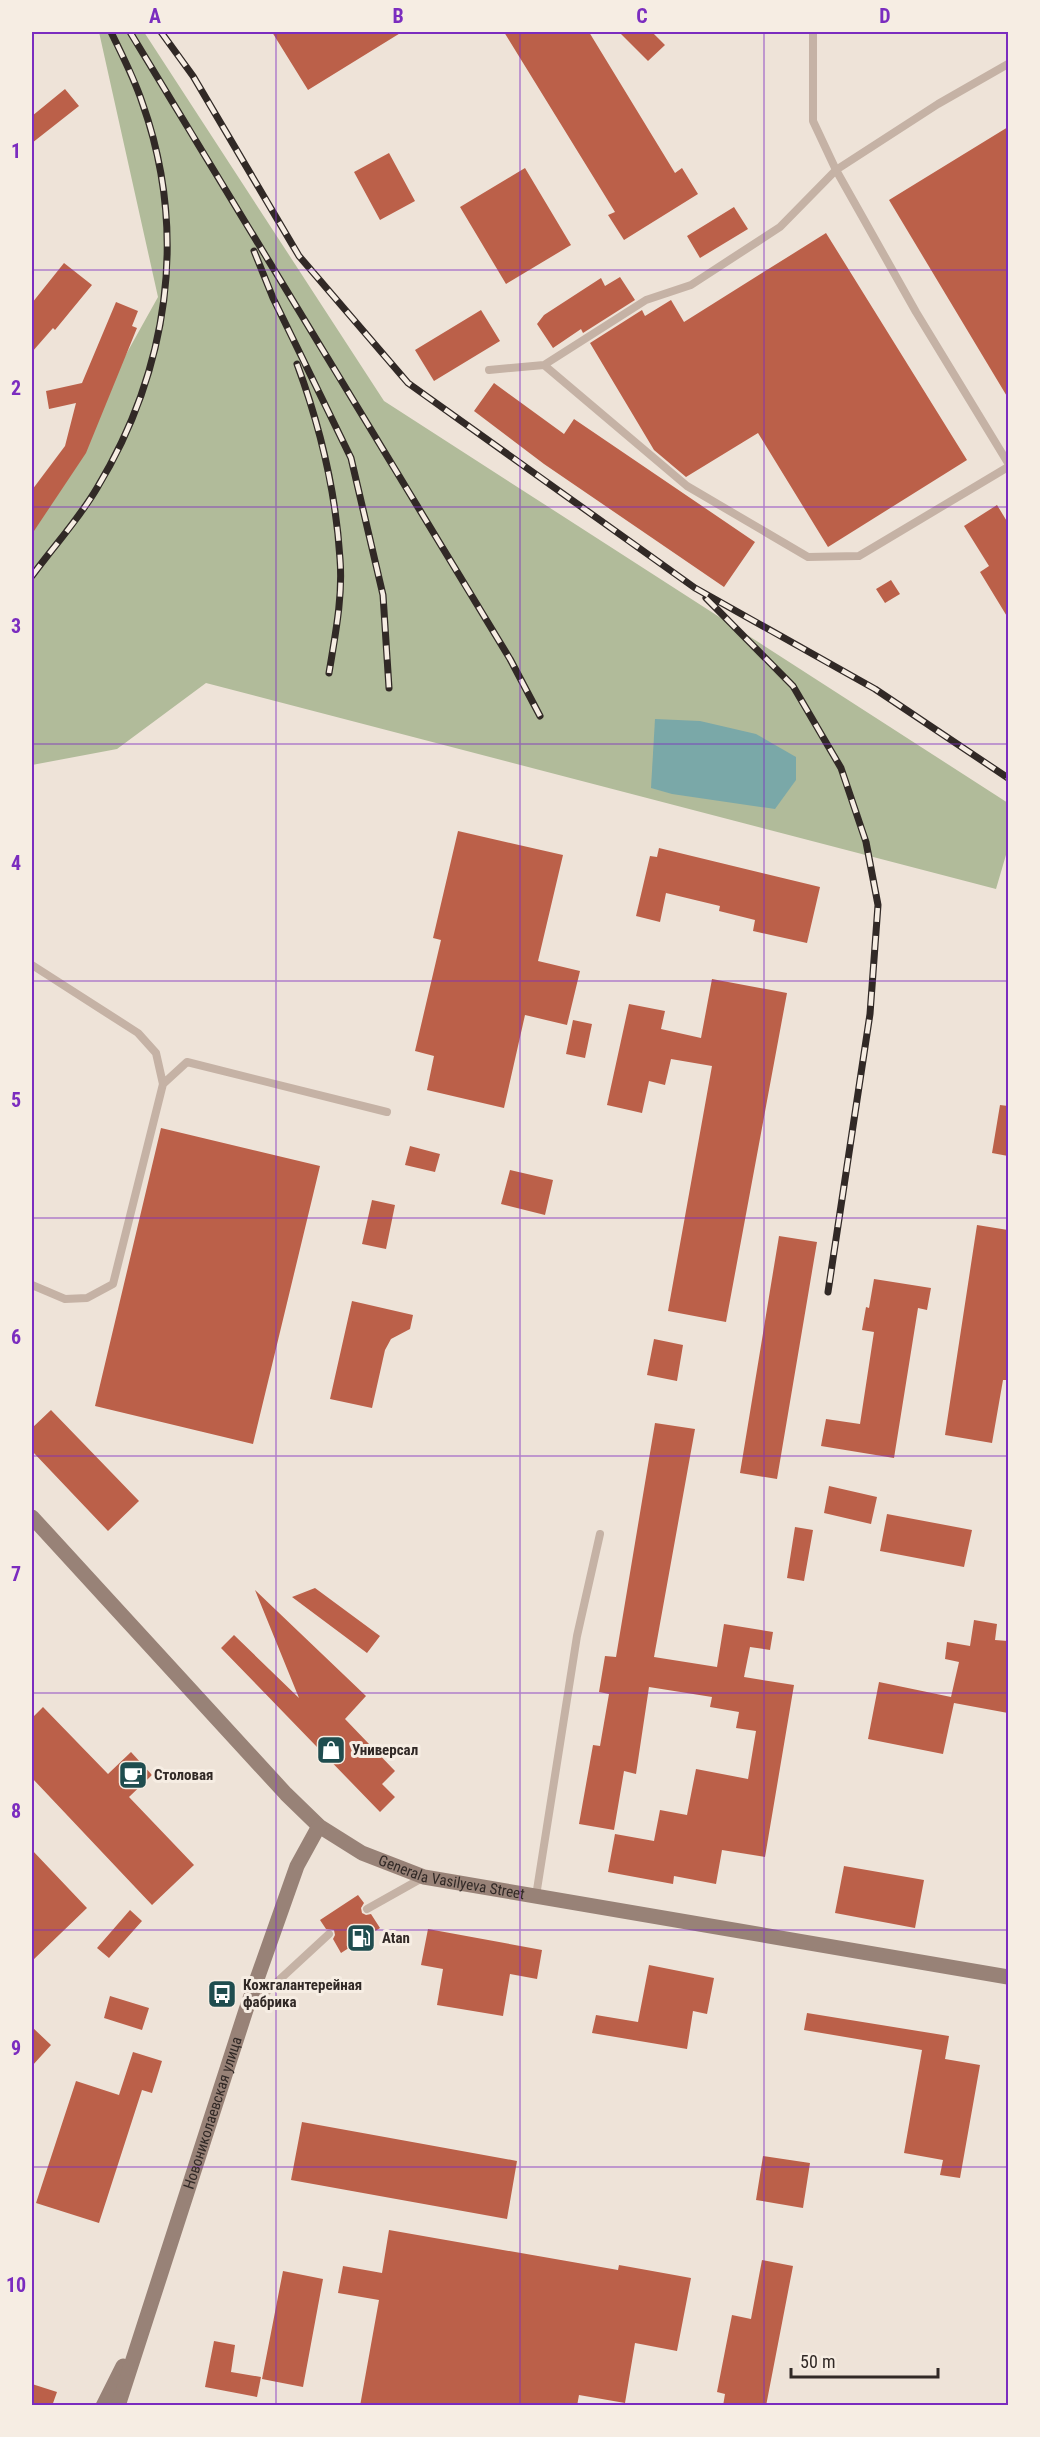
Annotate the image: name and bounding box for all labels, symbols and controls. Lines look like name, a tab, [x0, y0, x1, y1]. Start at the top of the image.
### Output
text: A	[149, 4, 161, 28]
text: B	[392, 4, 404, 28]
text: C	[636, 4, 648, 28]
text: D	[879, 4, 891, 28]
text: 1	[11, 139, 21, 163]
text: 2	[11, 376, 21, 400]
text: 3	[11, 614, 21, 638]
text: 4	[11, 851, 21, 875]
text: 5	[11, 1088, 21, 1112]
text: 6	[11, 1325, 21, 1349]
text: 7	[11, 1562, 21, 1586]
shop icon: Универсал	[315, 1734, 347, 1766]
place label: Универсал	[352, 1741, 418, 1759]
cafe icon: Столовая	[117, 1759, 149, 1791]
place label: Столовая	[154, 1766, 213, 1784]
text: 8	[11, 1799, 21, 1823]
street label: Generala Vasilyeva Street	[376, 1851, 526, 1903]
fuel station icon: Atan	[345, 1922, 377, 1954]
place label: Atan	[382, 1929, 410, 1947]
place label: Кожгалантерейная фабрика	[243, 1976, 362, 2011]
bus stop icon: Кожгалантерейная фабрика	[206, 1978, 238, 2010]
street label: Новониколаевская улица	[180, 2034, 246, 2192]
text: 9	[11, 2036, 21, 2060]
text: 10	[6, 2273, 26, 2297]
scale bar	[791, 2341, 938, 2379]
text: 50 m	[800, 2351, 835, 2372]

